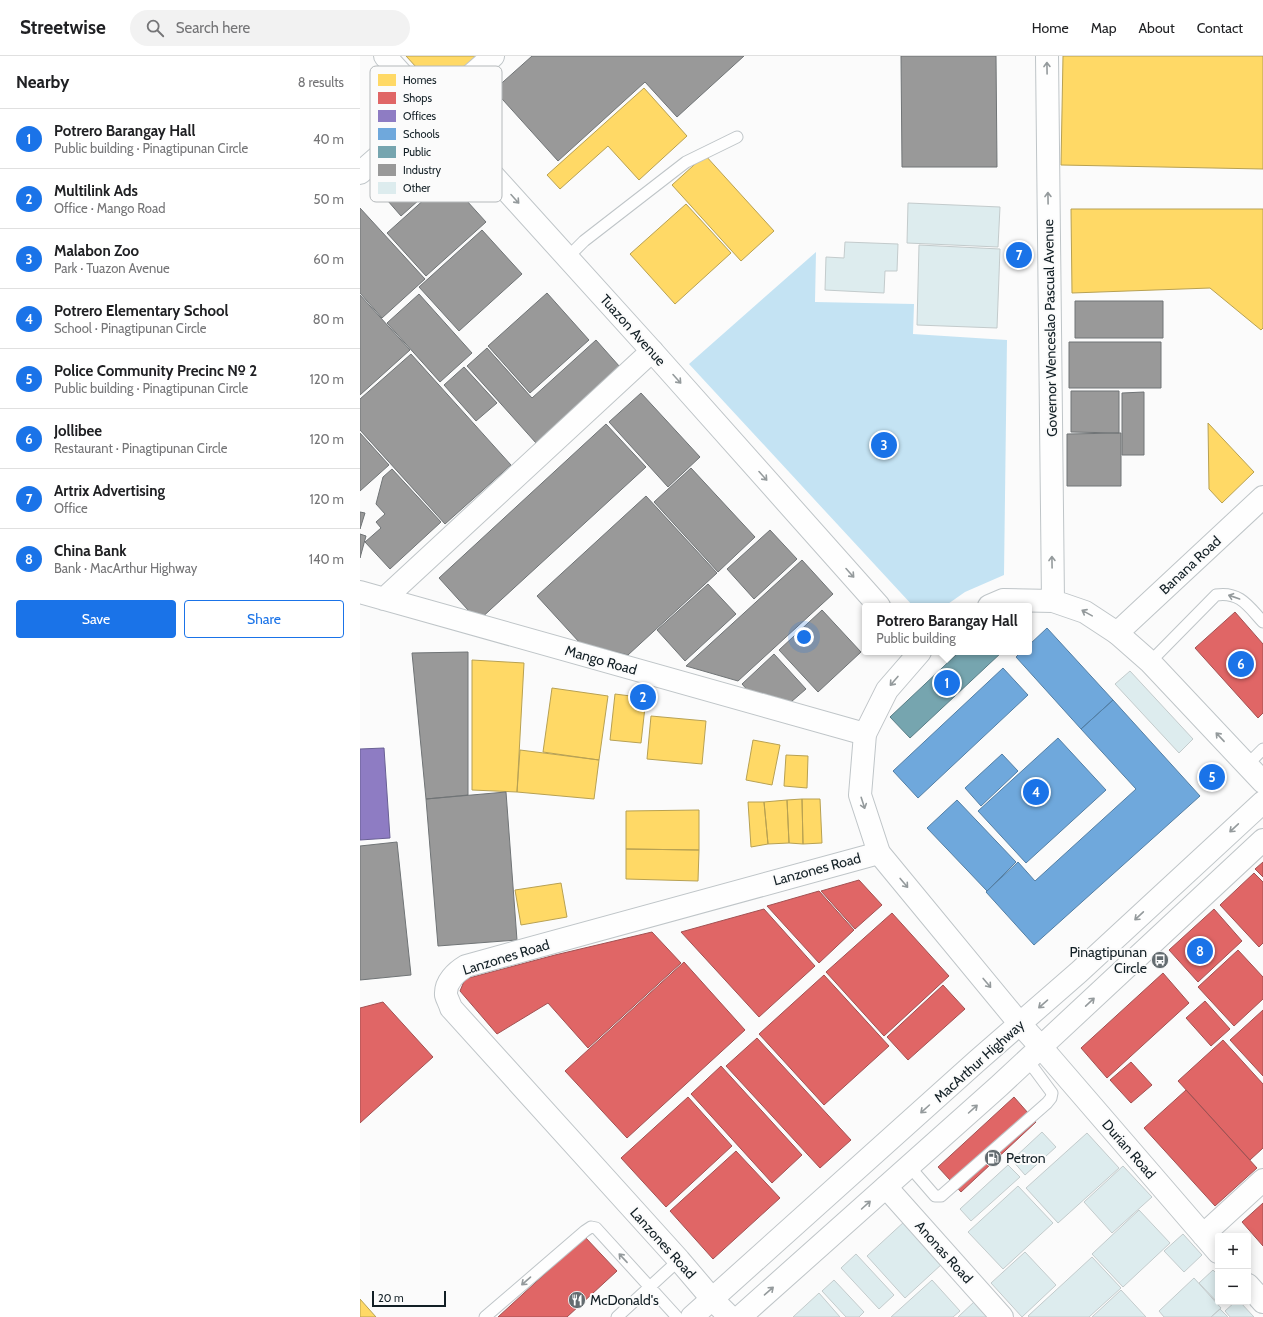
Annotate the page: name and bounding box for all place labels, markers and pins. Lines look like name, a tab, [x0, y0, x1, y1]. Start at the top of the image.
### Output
pin: 7	[1006, 240, 1032, 270]
pin: 3	[871, 430, 897, 460]
pin: 6	[1228, 649, 1254, 679]
pin: 1	[934, 668, 960, 698]
pin: 2	[630, 682, 656, 712]
pin: 5	[1199, 762, 1225, 792]
pin: 4	[1023, 777, 1049, 807]
pin: 8	[1187, 936, 1213, 966]
place label: Pinagtipunan Circle	[1069, 943, 1147, 977]
bus stop icon: Pinagtipunan Circle	[1150, 950, 1170, 970]
fuel station icon: Petron	[983, 1148, 1003, 1168]
place label: Petron	[1006, 1149, 1046, 1167]
restaurant icon: McDonald's	[567, 1290, 587, 1310]
place label: McDonald's	[590, 1291, 659, 1309]

